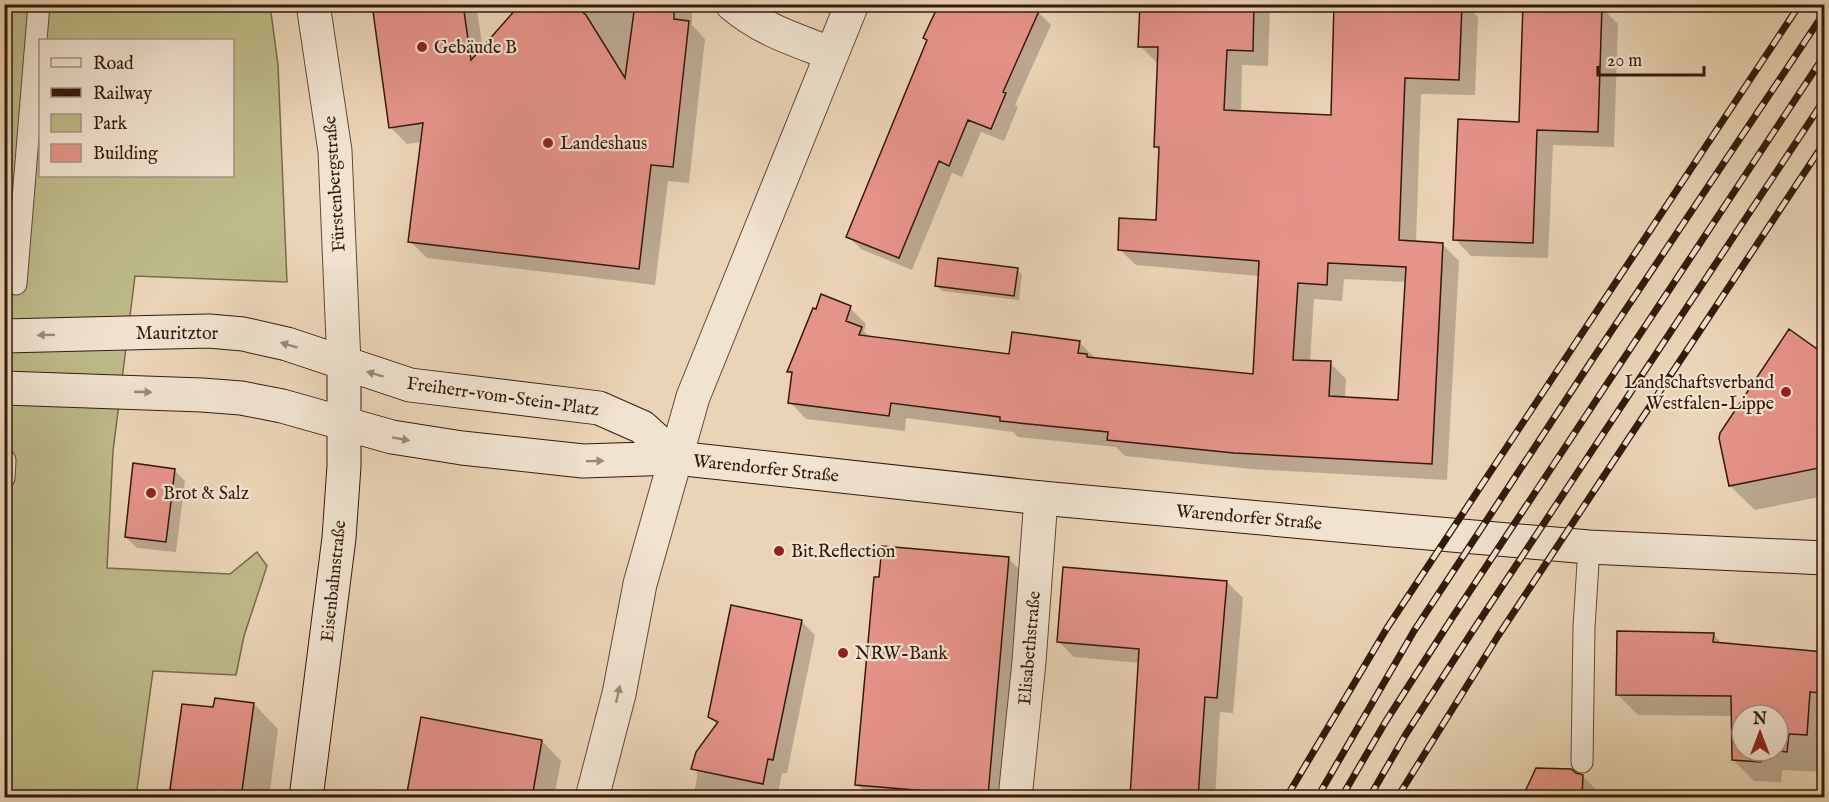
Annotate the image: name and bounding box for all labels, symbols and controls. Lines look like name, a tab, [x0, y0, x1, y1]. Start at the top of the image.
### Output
place label: Gebäude B	[434, 37, 517, 60]
legend	[39, 39, 234, 177]
scale bar	[1598, 39, 1704, 77]
marker: Gebäude B	[415, 40, 429, 54]
text: 20 m	[1607, 50, 1642, 73]
text: Road	[93, 53, 134, 76]
text: Railway	[93, 83, 152, 106]
text: Park	[93, 113, 128, 136]
street label: Fürstenbergstraße	[319, 115, 352, 253]
place label: Landeshaus	[560, 133, 647, 156]
marker: Landeshaus	[541, 136, 555, 150]
text: Building	[93, 143, 158, 166]
street label: Mauritztor	[136, 323, 219, 346]
one-way arrow	[36, 330, 55, 340]
one-way arrow	[280, 340, 298, 349]
one-way arrow	[366, 368, 384, 378]
place label: Landschaftsverband Westfalen-Lippe	[1624, 372, 1774, 416]
street label: Freiherr-vom-Stein-Platz	[405, 373, 601, 422]
marker: Landschaftsverband Westfalen-Lippe	[1779, 385, 1793, 399]
one-way arrow	[133, 388, 152, 397]
one-way arrow	[392, 435, 411, 444]
street label: Warendorfer Straße	[692, 450, 840, 489]
one-way arrow	[585, 456, 604, 466]
place label: Brot & Salz	[163, 483, 249, 506]
marker: Brot & Salz	[144, 486, 158, 500]
street label: Warendorfer Straße	[1175, 501, 1323, 536]
street label: Eisenbahnstraße	[317, 519, 352, 643]
place label: Bit.Reflection	[791, 541, 896, 564]
marker: Bit.Reflection	[772, 544, 786, 558]
street label: Elisabethstraße	[1014, 590, 1047, 706]
place label: NRW-Bank	[855, 643, 948, 666]
marker: NRW-Bank	[836, 646, 850, 660]
one-way arrow	[614, 684, 624, 703]
north arrow	[1730, 703, 1790, 763]
text: N	[1752, 710, 1767, 730]

